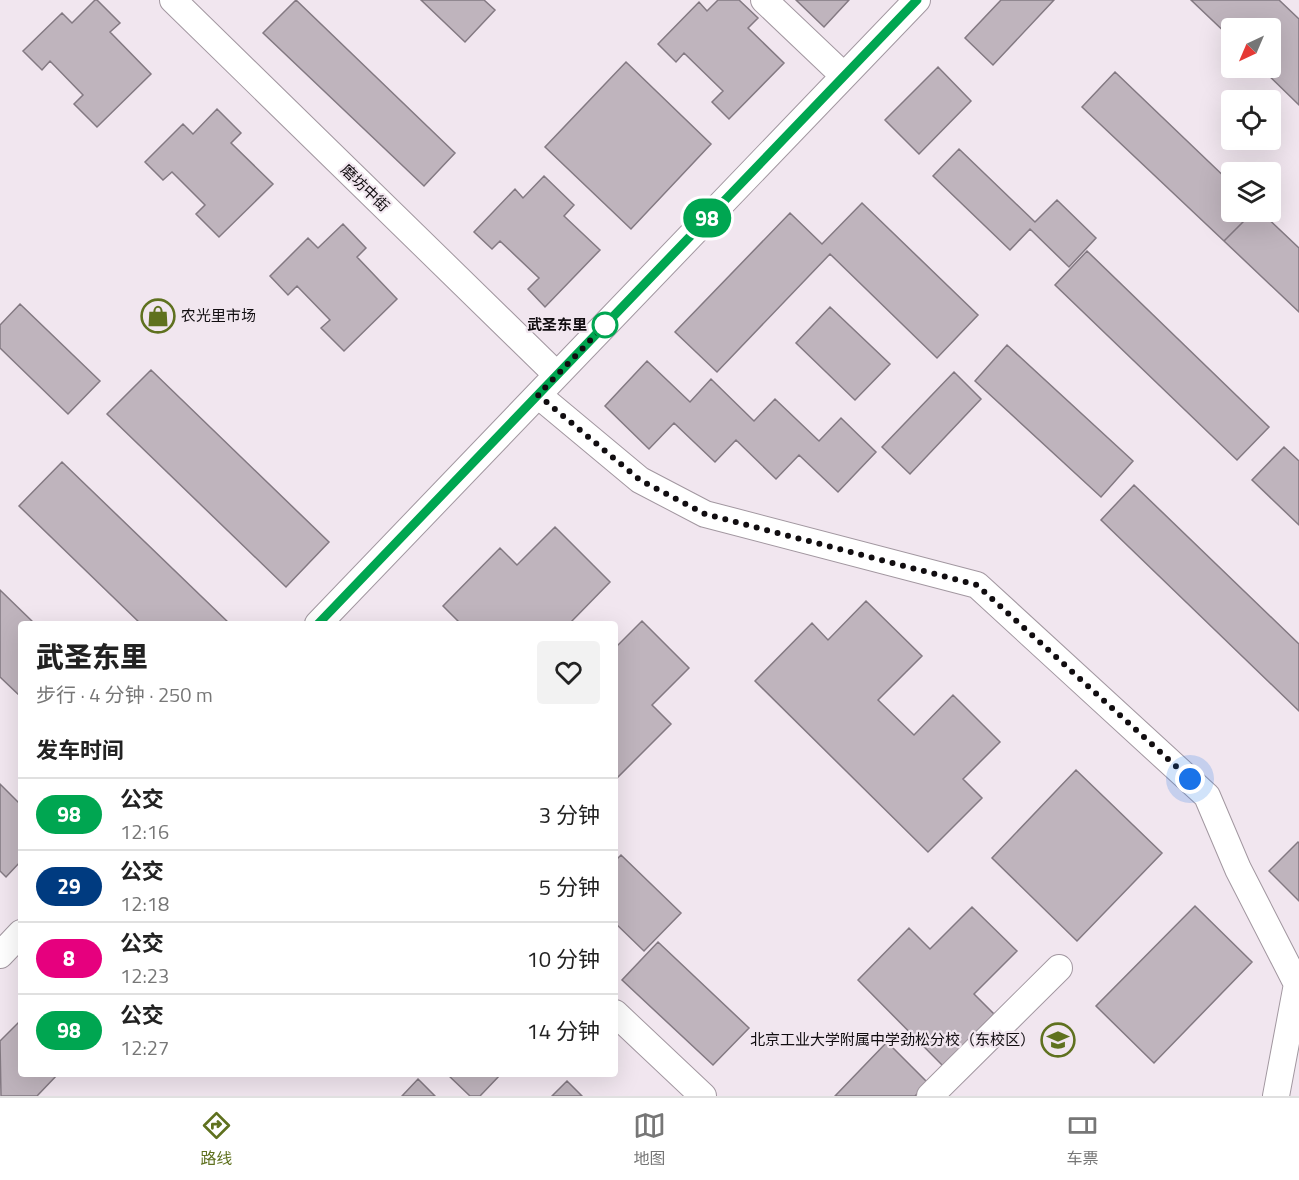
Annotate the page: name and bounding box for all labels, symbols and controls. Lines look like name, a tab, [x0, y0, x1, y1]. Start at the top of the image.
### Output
north arrow	[1221, 18, 1281, 78]
map controls	[1221, 18, 1281, 222]
button: locate	[1221, 90, 1281, 150]
street label: 磨坊中街	[336, 159, 395, 217]
button: layers	[1221, 162, 1281, 222]
line badge: 98	[680, 198, 734, 238]
text: 98	[695, 202, 719, 234]
shop icon: 农光里市场	[140, 298, 176, 334]
place label: 农光里市场	[181, 304, 256, 327]
marker: 武圣东里	[592, 312, 618, 338]
place label: 武圣东里	[527, 313, 587, 336]
text: 武圣东里	[36, 635, 148, 678]
button: heart	[537, 641, 600, 704]
text: 步行 · 4 分钟 · 250 m	[36, 679, 213, 710]
text: 发车时间	[36, 733, 124, 767]
your location	[1175, 764, 1205, 794]
text: 公交	[120, 782, 164, 816]
text: 98	[57, 798, 81, 830]
text: 3 分钟	[539, 798, 600, 832]
text: 12:16	[120, 816, 169, 847]
text: 公交	[120, 854, 164, 888]
text: 29	[57, 870, 81, 902]
text: 5 分钟	[539, 870, 600, 904]
text: 12:18	[120, 888, 169, 919]
text: 公交	[120, 926, 164, 960]
text: 8	[63, 942, 75, 974]
text: 10 分钟	[527, 942, 600, 976]
text: 12:23	[120, 960, 169, 991]
text: 公交	[120, 998, 164, 1032]
text: 98	[57, 1014, 81, 1046]
text: 14 分钟	[527, 1014, 600, 1048]
school or university icon: 北京工业大学附属中学劲松分校（东校区）	[1040, 1022, 1076, 1058]
place label: 北京工业大学附属中学劲松分校（东校区）	[750, 1028, 1035, 1051]
text: 12:27	[120, 1032, 169, 1063]
tab: 路线	[200, 1109, 233, 1170]
tab: 地图	[633, 1109, 666, 1170]
tab: 车票	[1066, 1109, 1099, 1170]

